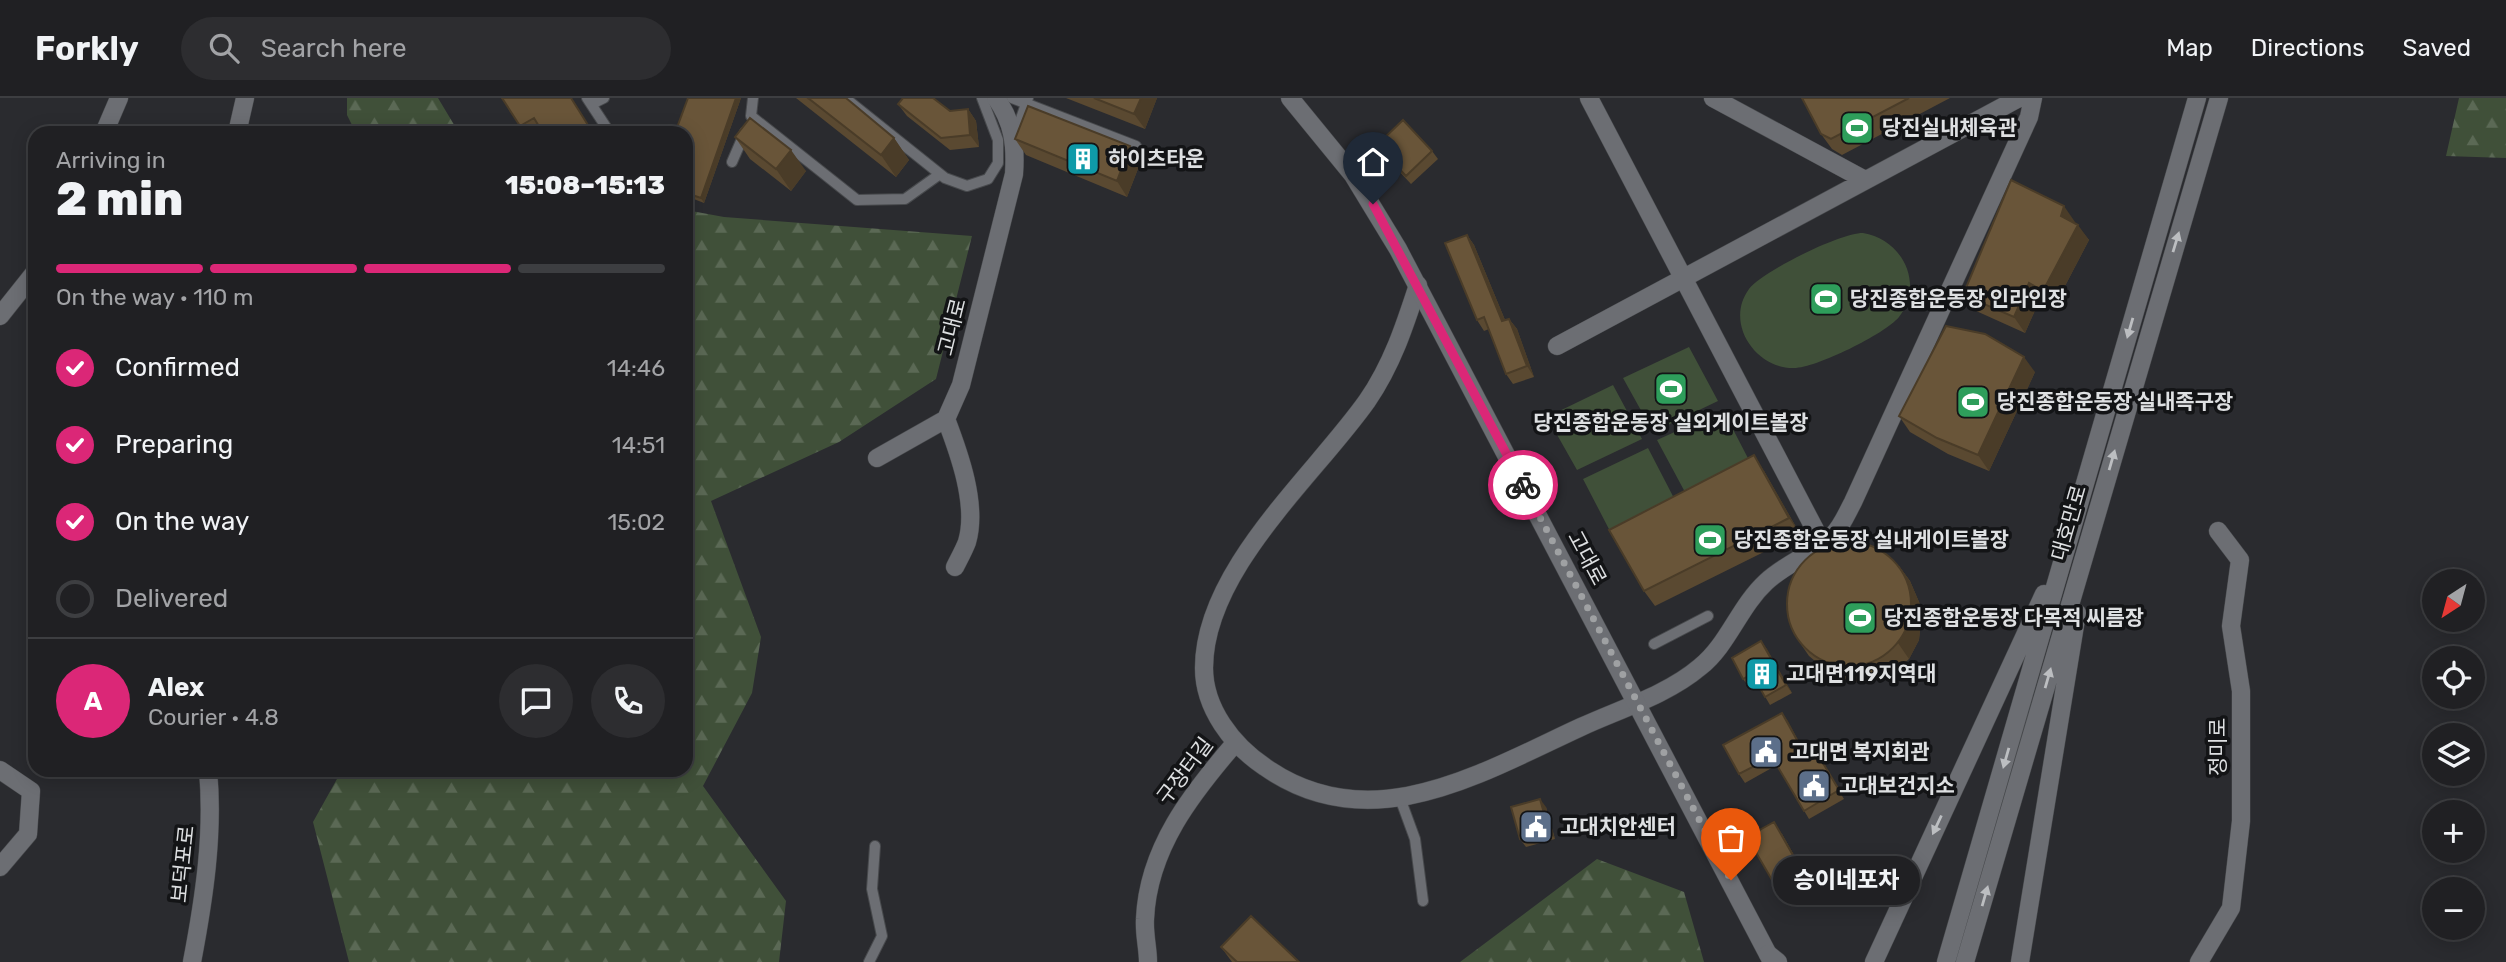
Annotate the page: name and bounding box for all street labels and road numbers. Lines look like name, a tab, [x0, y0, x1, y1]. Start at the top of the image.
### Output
street label: 고대로	[932, 296, 971, 358]
street label: 대호만로	[2046, 482, 2091, 563]
street label: 고대로	[1563, 526, 1612, 589]
street label: 정미로	[2205, 718, 2230, 776]
street label: 구장터길	[1151, 732, 1218, 809]
street label: 보덕포로	[166, 824, 199, 904]

